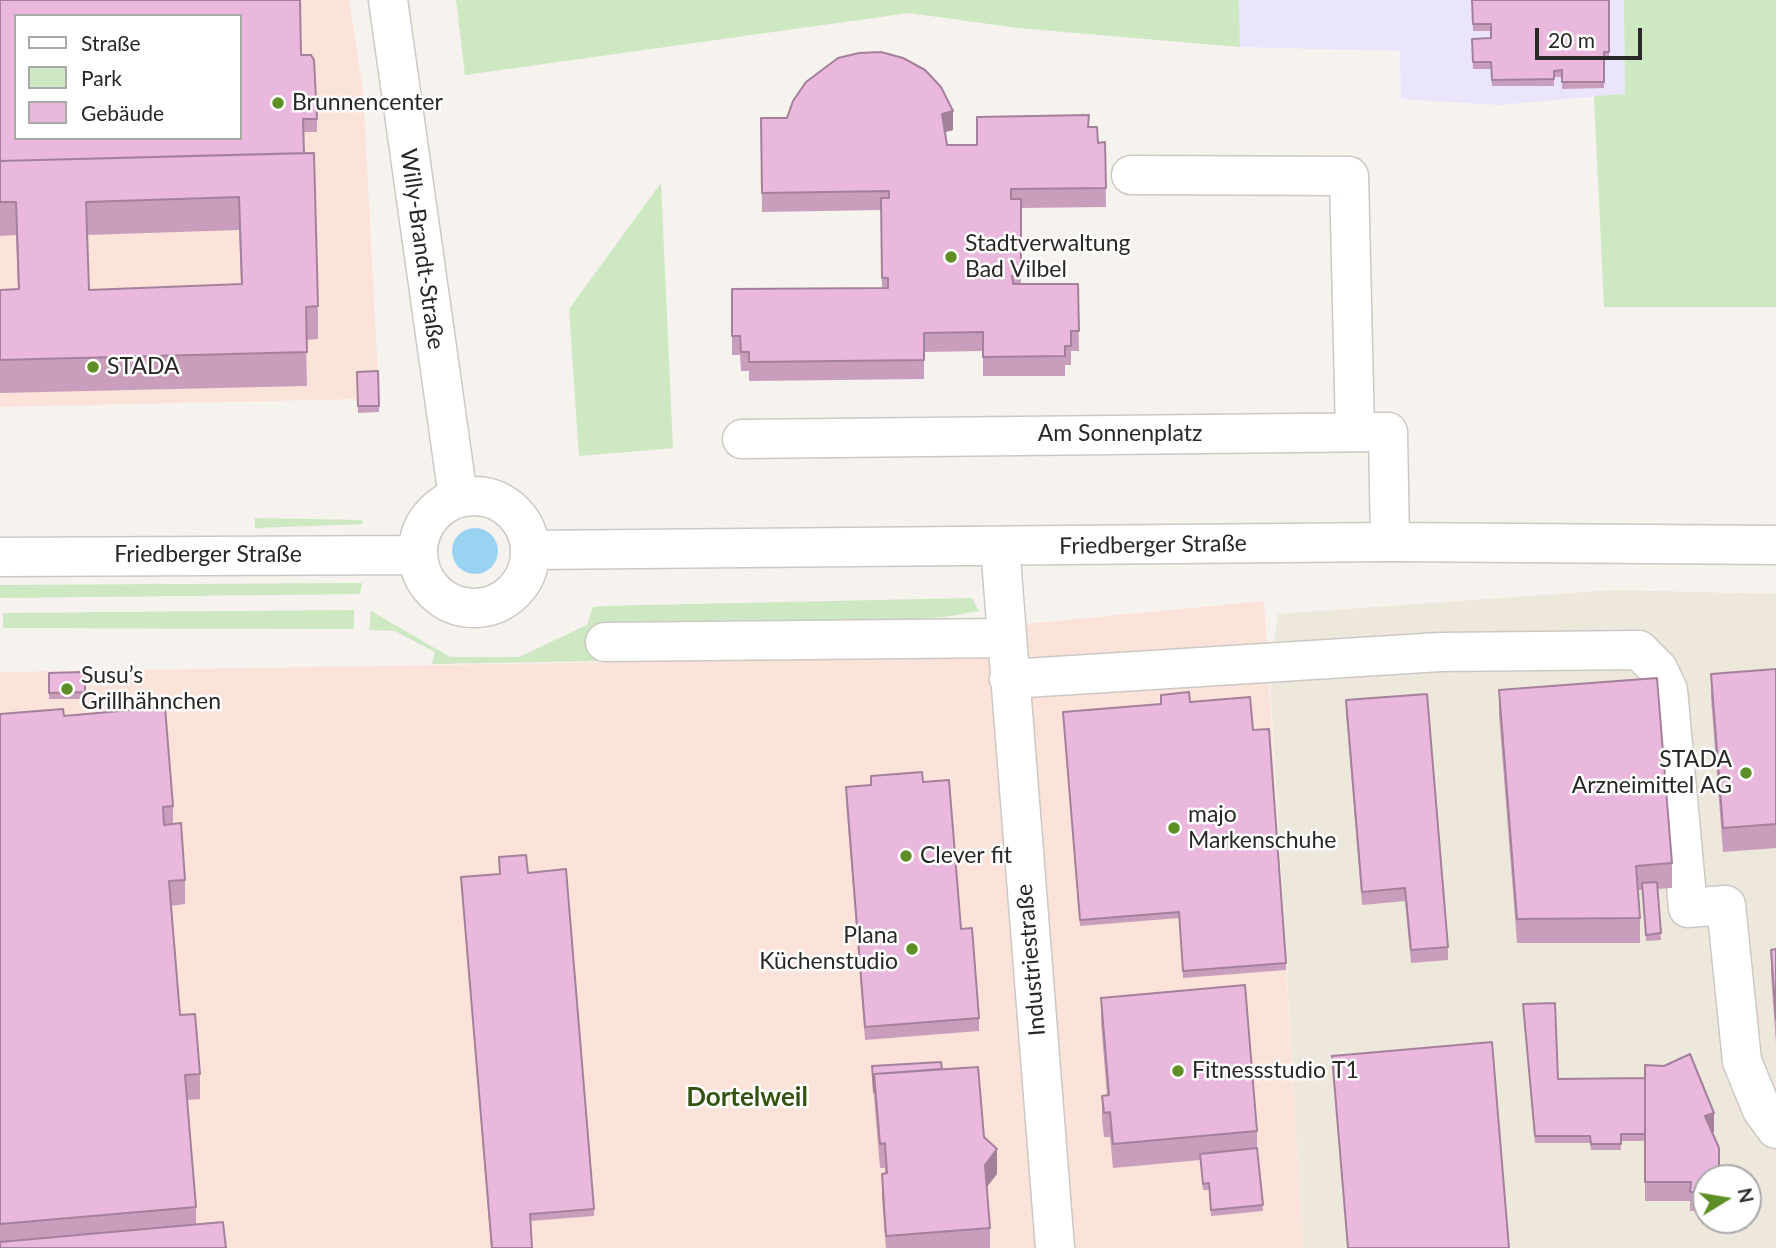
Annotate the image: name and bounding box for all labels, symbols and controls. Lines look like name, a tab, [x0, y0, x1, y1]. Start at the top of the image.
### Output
legend	[14, 14, 242, 140]
scale bar	[1538, 14, 1645, 58]
text: 20 m	[1548, 27, 1595, 52]
text: Straße	[81, 30, 141, 55]
text: Park	[81, 65, 122, 90]
place label: Brunnencenter	[292, 89, 443, 117]
marker: Brunnencenter	[270, 95, 286, 111]
text: Gebäude	[81, 100, 164, 125]
street label: Willy-Brandt-Straße	[394, 147, 450, 351]
place label: Stadtverwaltung Bad Vilbel	[965, 230, 1130, 284]
marker: Stadtverwaltung Bad Vilbel	[943, 249, 959, 265]
place label: STADA	[107, 353, 180, 381]
marker: STADA	[85, 359, 101, 375]
street label: Am Sonnenplatz	[1038, 420, 1202, 448]
street label: Friedberger Straße	[1059, 530, 1247, 560]
street label: Friedberger Straße	[114, 541, 302, 569]
place label: Susu’s Grillhähnchen	[81, 662, 221, 716]
marker: Susu’s Grillhähnchen	[59, 681, 75, 697]
place label: STADA Arzneimittel AG	[1572, 746, 1732, 800]
marker: STADA Arzneimittel AG	[1738, 765, 1754, 781]
place label: majo Markenschuhe	[1188, 801, 1336, 855]
marker: majo Markenschuhe	[1166, 820, 1182, 836]
place label: Clever fit	[920, 842, 1012, 870]
marker: Clever fit	[898, 848, 914, 864]
street label: Industriestraße	[1011, 883, 1051, 1037]
place label: Plana Küchenstudio	[759, 922, 898, 976]
marker: Plana Küchenstudio	[904, 941, 920, 957]
place label: Fitnessstudio T1	[1192, 1057, 1359, 1085]
marker: Fitnessstudio T1	[1170, 1063, 1186, 1079]
district label: Dortelweil	[686, 1082, 808, 1114]
north arrow	[1692, 1164, 1762, 1234]
text: N	[1733, 1186, 1759, 1205]

